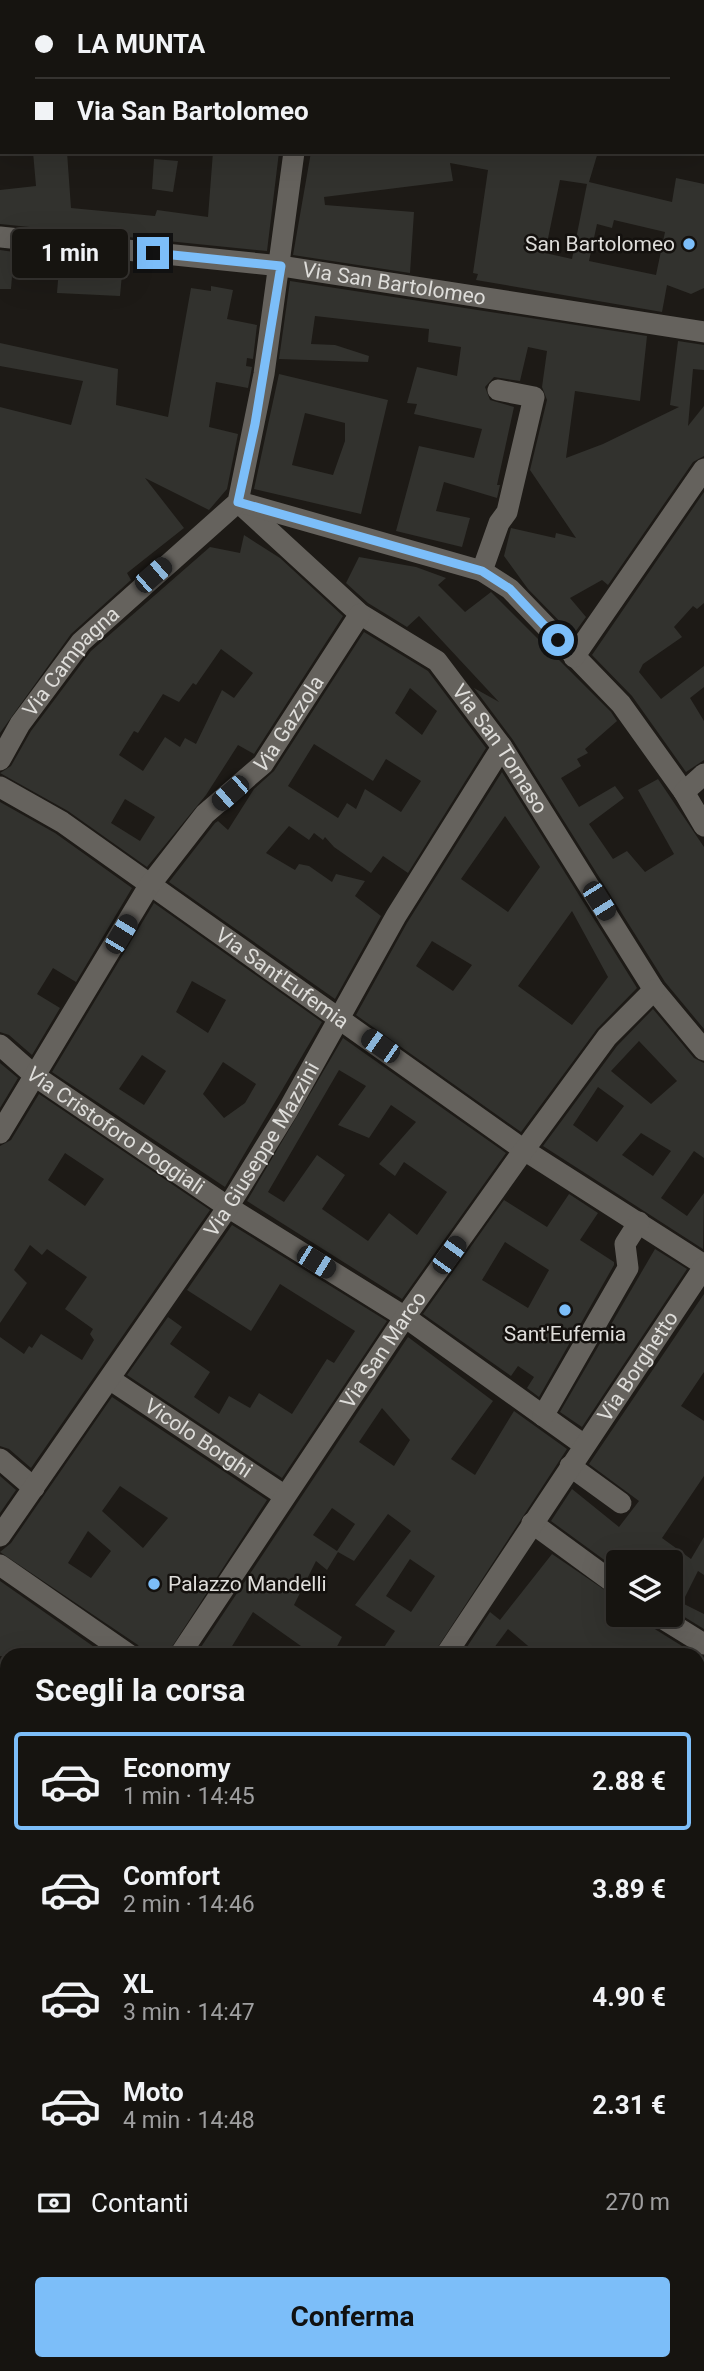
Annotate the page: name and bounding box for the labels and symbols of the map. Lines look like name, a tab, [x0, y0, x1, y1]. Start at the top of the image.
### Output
callout: 1 min	[13, 229, 128, 278]
place label: San Bartolomeo	[525, 232, 675, 256]
marker: San Bartolomeo	[681, 236, 697, 252]
route end	[137, 237, 169, 269]
street label: Via San Bartolomeo	[301, 258, 488, 310]
car	[131, 553, 176, 597]
street label: Via Campagna	[18, 602, 124, 721]
route start	[542, 624, 574, 656]
street label: Via Gazzola	[250, 671, 329, 778]
street label: Via San Tomaso	[447, 680, 553, 818]
car	[208, 771, 253, 815]
car	[579, 878, 620, 924]
car	[102, 911, 141, 957]
street label: Via Sant'Eufemia	[211, 923, 353, 1034]
car	[357, 1025, 404, 1067]
street label: Via Giuseppe Mazzini	[199, 1058, 324, 1241]
street label: Via Cristoforo Poggiali	[21, 1062, 209, 1199]
car	[429, 1232, 470, 1278]
car	[293, 1242, 340, 1282]
street label: Via San Marco	[336, 1287, 431, 1413]
marker: Sant'Eufemia	[557, 1302, 573, 1318]
street label: Via Borghetto	[593, 1307, 683, 1426]
place label: Sant'Eufemia	[504, 1322, 626, 1346]
street label: Vicolo Borghi	[140, 1394, 257, 1483]
place label: Palazzo Mandelli	[168, 1572, 327, 1596]
marker: Palazzo Mandelli	[146, 1576, 162, 1592]

